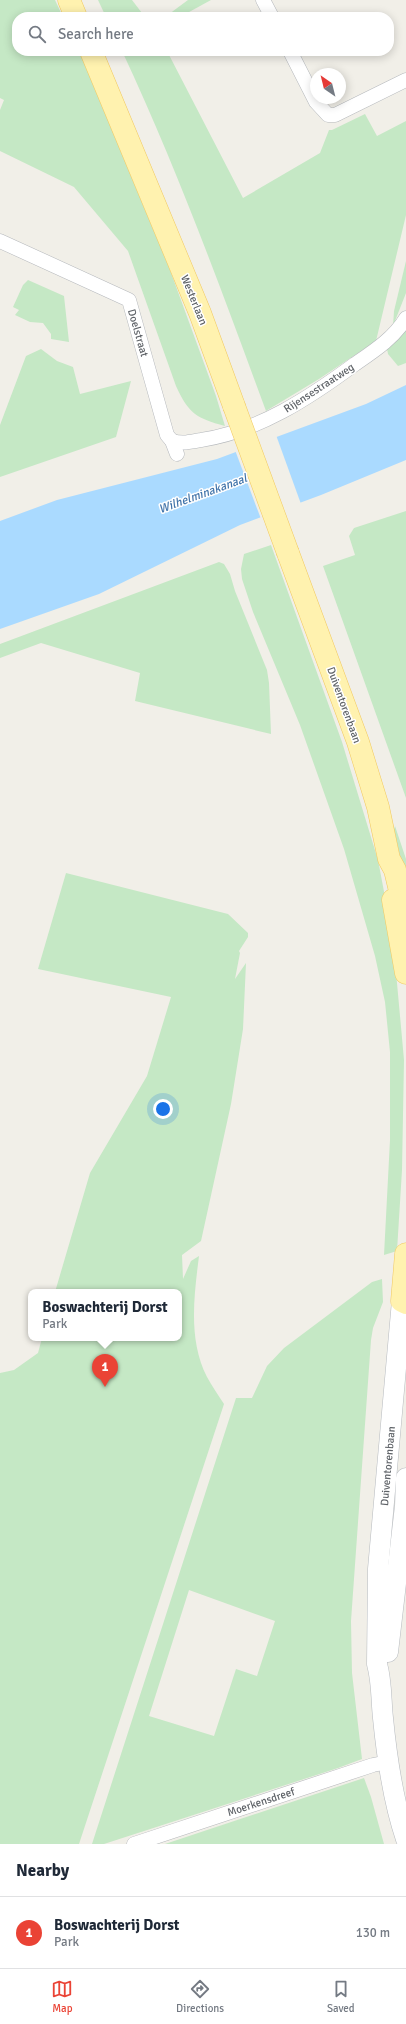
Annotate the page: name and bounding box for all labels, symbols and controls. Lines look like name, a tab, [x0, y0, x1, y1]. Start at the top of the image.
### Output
search box	[12, 12, 394, 56]
icon: search	[26, 23, 48, 45]
text: Search here	[58, 25, 134, 43]
north arrow	[310, 68, 346, 104]
street label: Westerlaan	[178, 273, 210, 327]
street label: Doelstraat	[125, 308, 151, 359]
street label: Rijensestraatweg	[281, 360, 357, 416]
water label: Wilhelminakanaal	[157, 471, 251, 517]
street label: Duiventorenbaan	[324, 665, 364, 745]
your location	[153, 1099, 173, 1119]
popup	[28, 1289, 182, 1341]
text: Boswachterij Dorst	[42, 1298, 168, 1316]
text: Park	[42, 1316, 67, 1332]
pin: 1	[92, 1354, 118, 1387]
street label: Duiventorenbaan	[378, 1426, 398, 1506]
street label: Moerkensdreef	[226, 1785, 298, 1819]
text: Nearby	[16, 1860, 69, 1881]
text: Boswachterij Dorst	[54, 1916, 179, 1934]
text: 1	[25, 1925, 33, 1941]
text: 130 m	[356, 1925, 390, 1941]
text: Park	[54, 1934, 79, 1950]
tab: Map	[51, 1978, 73, 2015]
tab: Directions	[176, 1978, 224, 2015]
tab: Saved	[327, 1978, 355, 2015]

